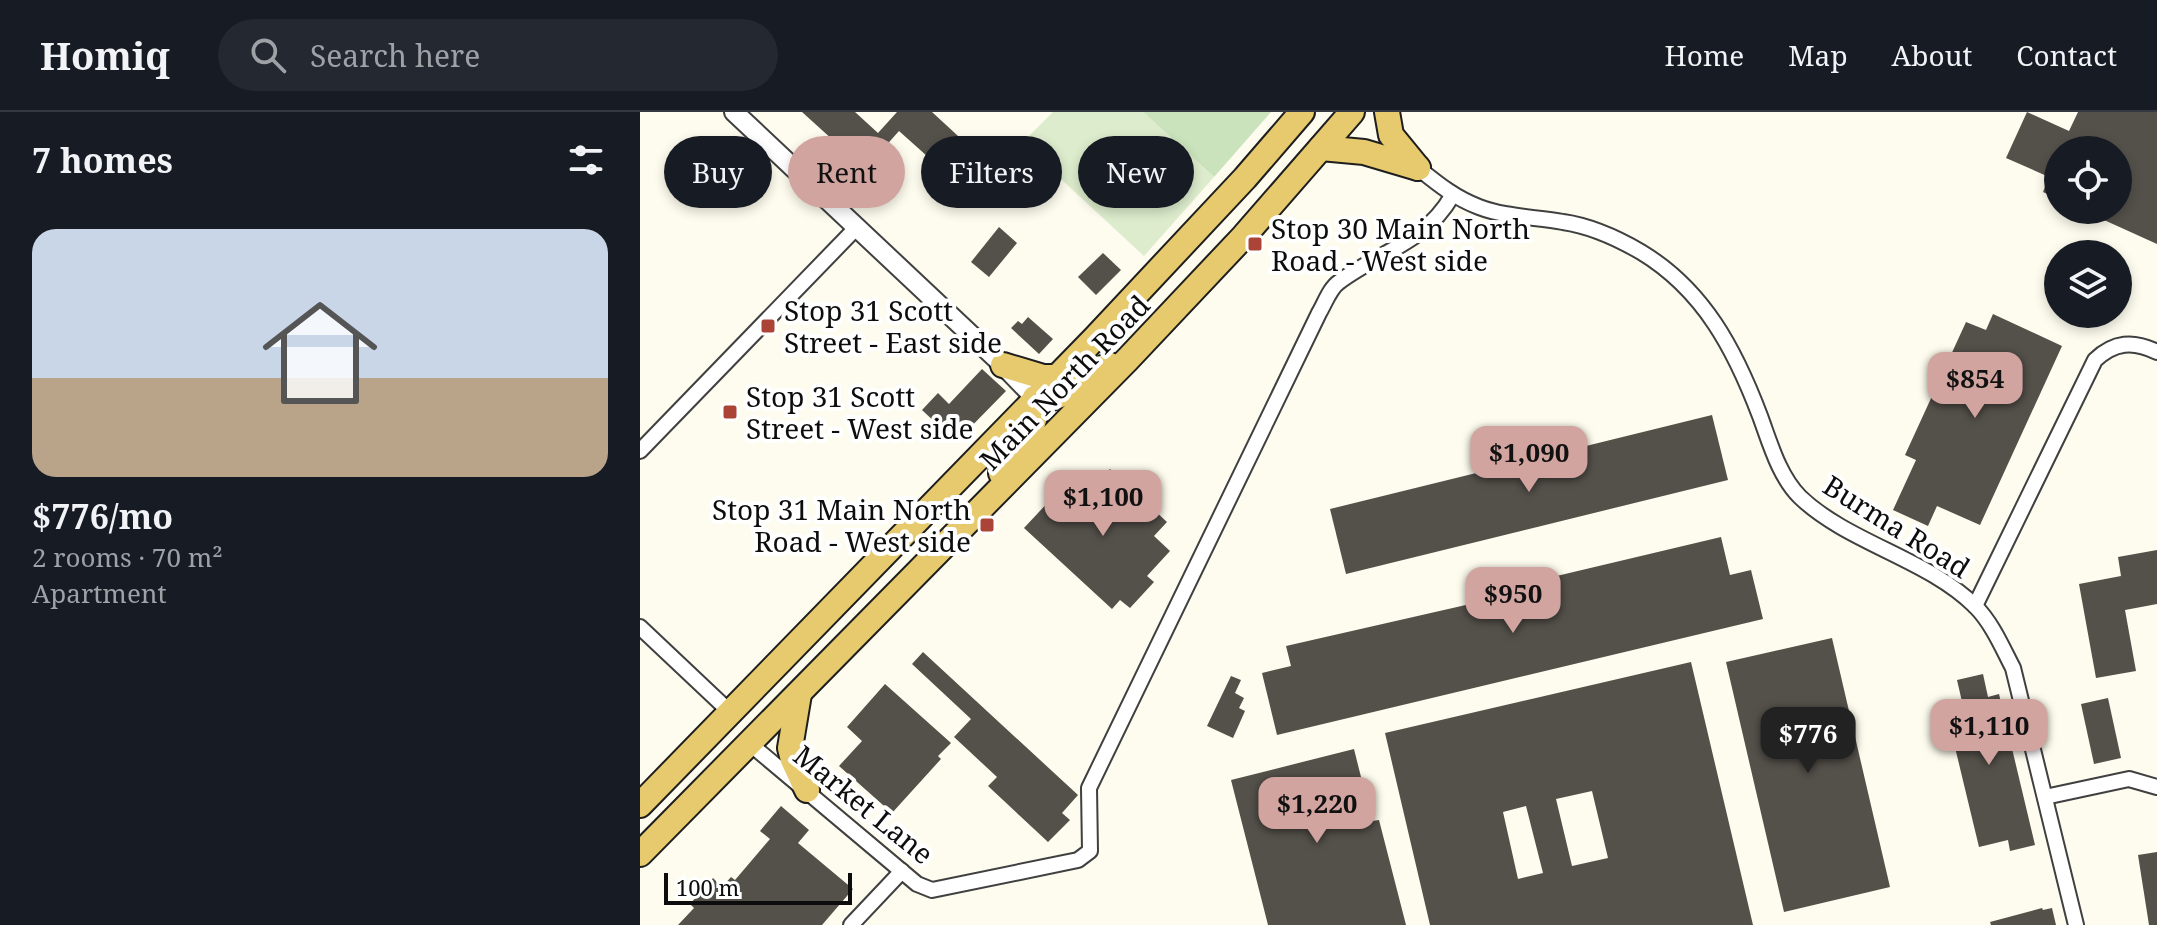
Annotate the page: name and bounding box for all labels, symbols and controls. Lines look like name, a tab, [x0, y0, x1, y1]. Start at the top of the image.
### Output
search box	[218, 19, 778, 91]
text: Homiq	[40, 29, 170, 81]
icon: search	[246, 33, 290, 77]
text: Search here	[310, 35, 480, 76]
text: Home	[1665, 36, 1744, 74]
text: Map	[1788, 36, 1848, 74]
text: About	[1892, 36, 1972, 74]
text: Contact	[2016, 36, 2117, 74]
chip: Buy	[664, 136, 772, 208]
chip: Rent	[788, 136, 905, 208]
chip: Filters	[921, 136, 1062, 208]
chip: New	[1078, 136, 1194, 208]
map controls	[2044, 136, 2132, 328]
button: locate	[2044, 136, 2132, 224]
text: 7 homes	[32, 137, 173, 183]
icon: filters	[564, 138, 608, 182]
place label: Stop 30 Main North Road - West side	[1271, 209, 1530, 279]
marker: Stop 30 Main North Road - West side	[1246, 235, 1264, 253]
button: layers	[2044, 240, 2132, 328]
icon: home	[248, 281, 392, 425]
street label: Main North Road	[971, 286, 1157, 478]
place label: Stop 31 Scott Street - East side	[784, 291, 1002, 361]
marker: Stop 31 Scott Street - East side	[759, 317, 777, 335]
pin: $854	[1928, 352, 2022, 420]
text: $854	[1946, 360, 2004, 396]
place label: Stop 31 Scott Street - West side	[746, 377, 973, 447]
marker: Stop 31 Scott Street - West side	[721, 403, 739, 421]
pin: $1,090	[1464, 426, 1594, 494]
text: $1,090	[1488, 434, 1570, 470]
street label: Burma Road	[1816, 466, 1978, 586]
pin: $1,100	[1038, 470, 1168, 538]
text: $1,100	[1062, 478, 1144, 514]
place label: Stop 31 Main North Road - West side	[712, 490, 971, 560]
text: $776/mo	[32, 493, 173, 539]
marker: Stop 31 Main North Road - West side	[978, 516, 996, 534]
text: 2 rooms · 70 m²	[32, 539, 223, 575]
pin: $950	[1466, 567, 1560, 635]
text: Apartment	[32, 575, 167, 611]
text: $950	[1484, 575, 1542, 611]
pin: $1,110	[1924, 699, 2054, 767]
pin: $776	[1761, 707, 1855, 775]
text: $1,110	[1948, 707, 2030, 743]
text: $776	[1779, 715, 1837, 751]
street label: Market Lane	[786, 736, 942, 872]
pin: $1,220	[1252, 777, 1382, 845]
text: $1,220	[1276, 785, 1358, 821]
scale bar	[664, 869, 852, 905]
text: 100 m	[676, 872, 739, 902]

